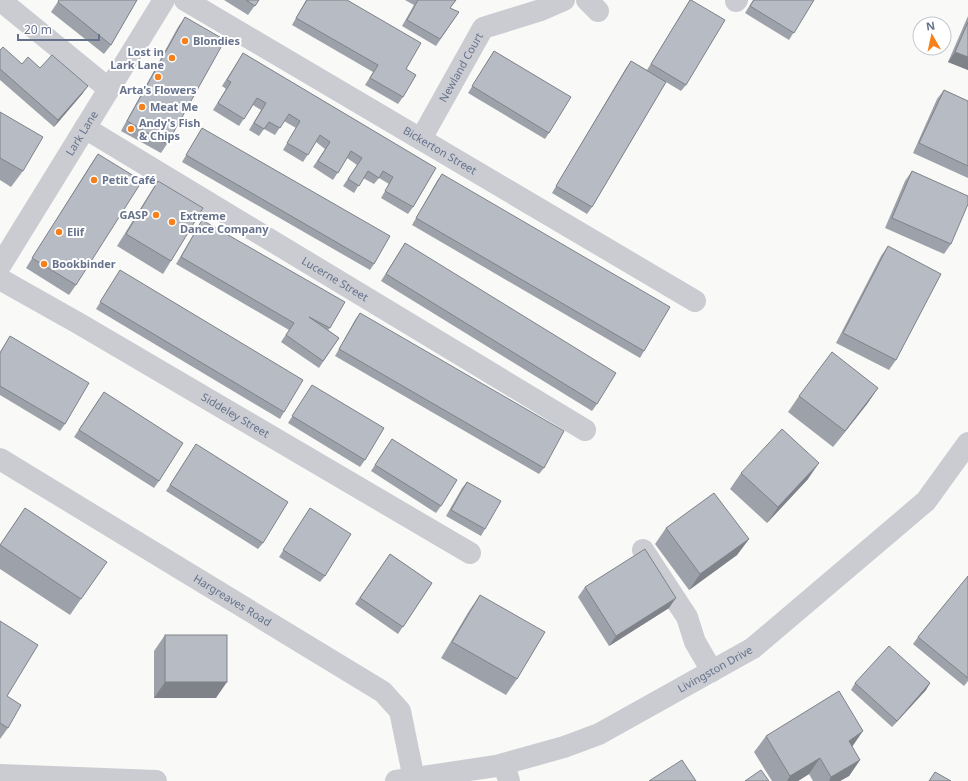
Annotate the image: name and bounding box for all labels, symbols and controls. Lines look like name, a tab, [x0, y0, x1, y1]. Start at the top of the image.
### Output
scale bar	[18, 16, 99, 42]
north arrow	[912, 16, 952, 56]
text: N	[925, 18, 936, 34]
text: 20 m	[24, 21, 52, 38]
street label: Newland Court	[435, 30, 486, 105]
place label: Blondies	[193, 33, 240, 48]
marker: Blondies	[180, 36, 190, 46]
place label: Lost in Lark Lane	[110, 44, 164, 72]
marker: Lost in Lark Lane	[167, 53, 177, 63]
marker: Arta's Flowers	[153, 72, 163, 82]
place label: Arta's Flowers	[119, 82, 197, 97]
place label: Meat Me	[150, 99, 199, 114]
marker: Meat Me	[137, 102, 147, 112]
street label: Lark Lane	[62, 108, 101, 158]
place label: Andy's Fish & Chips	[139, 115, 200, 143]
street label: Bickerton Street	[401, 122, 480, 178]
marker: Andy's Fish & Chips	[126, 124, 136, 134]
place label: Petit Café	[102, 172, 156, 187]
marker: Petit Café	[89, 175, 99, 185]
place label: GASP	[120, 207, 148, 222]
place label: Extreme Dance Company	[180, 208, 269, 236]
marker: GASP	[151, 210, 161, 220]
marker: Extreme Dance Company	[167, 217, 177, 227]
place label: Elif	[67, 224, 85, 239]
marker: Elif	[54, 227, 64, 237]
street label: Lucerne Street	[299, 253, 371, 304]
place label: Bookbinder	[52, 256, 116, 271]
marker: Bookbinder	[39, 259, 49, 269]
street label: Siddeley Street	[199, 389, 273, 441]
street label: Hargreaves Road	[191, 570, 274, 629]
street label: Livingston Drive	[675, 642, 755, 696]

